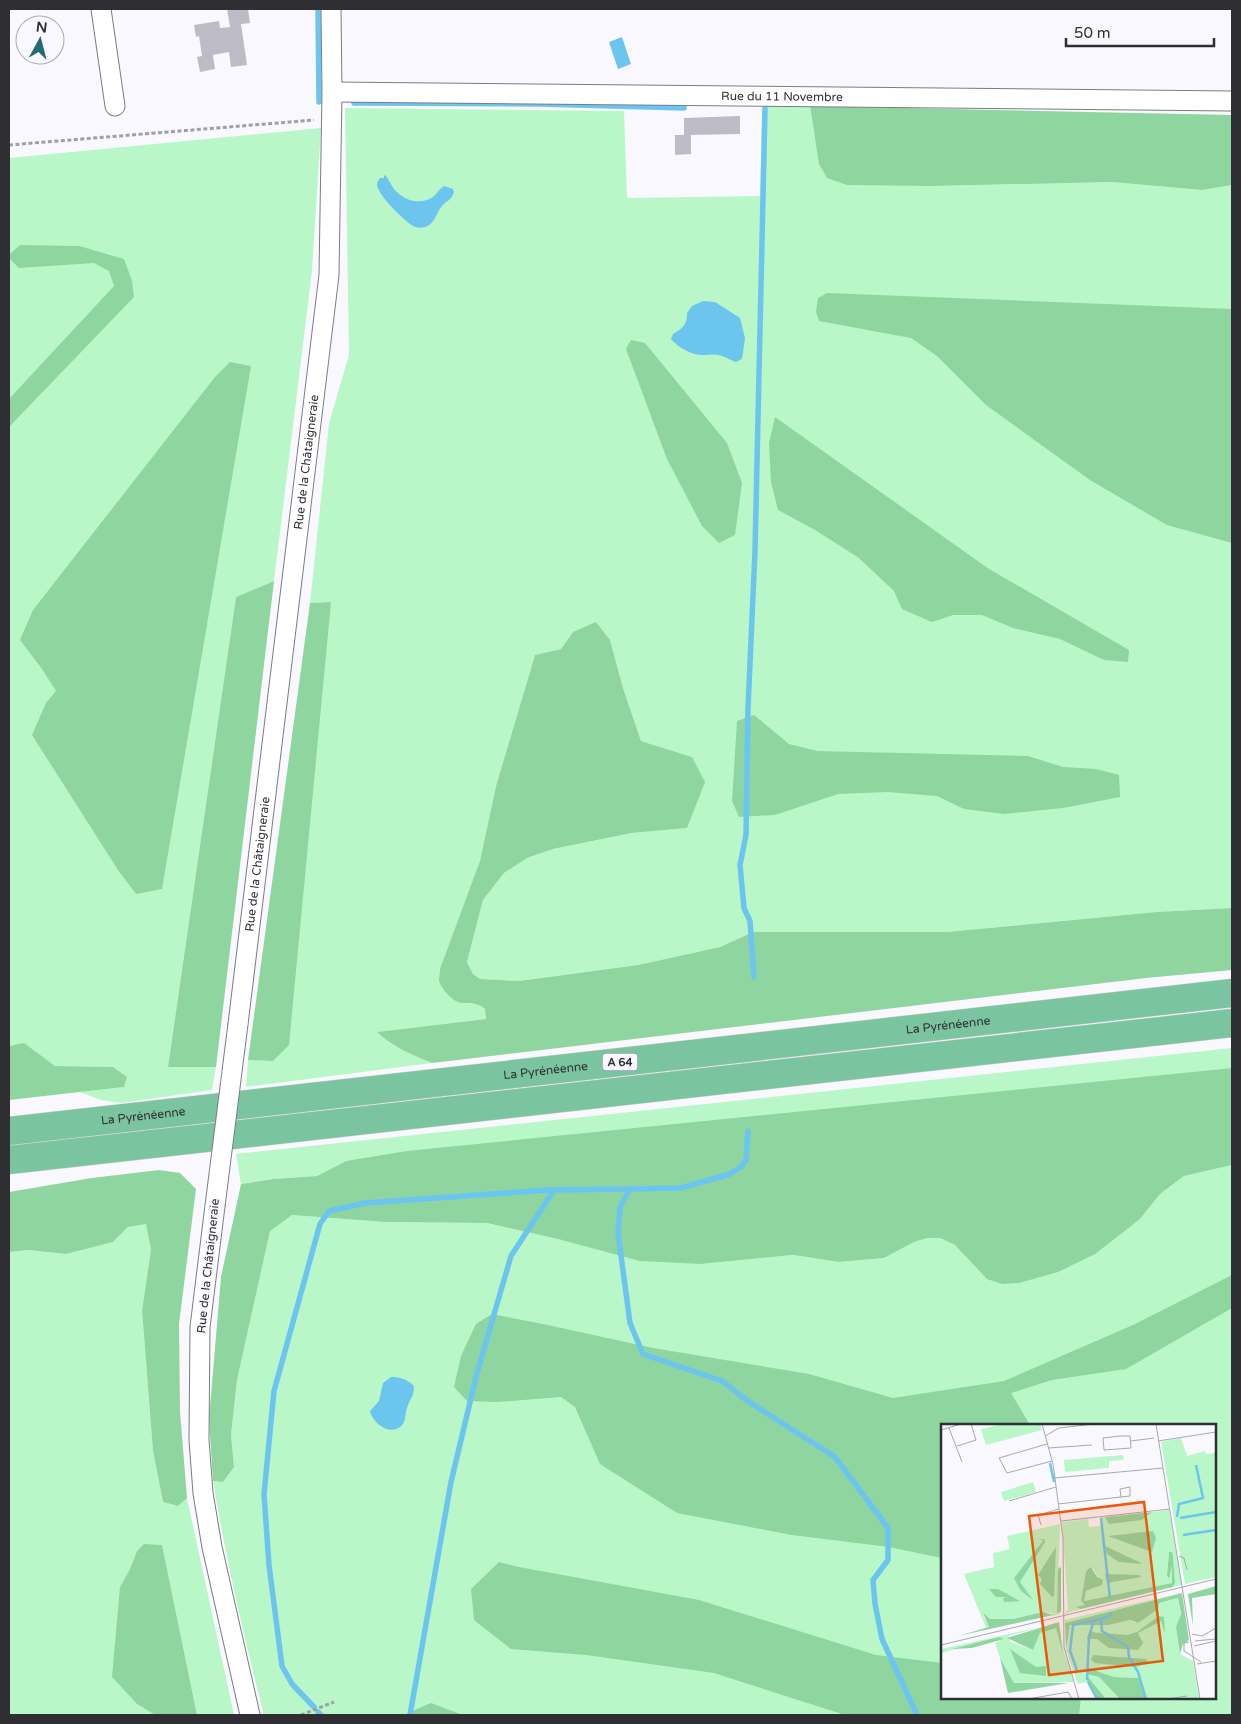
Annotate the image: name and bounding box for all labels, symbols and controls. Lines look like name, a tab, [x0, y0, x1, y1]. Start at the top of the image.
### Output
north arrow	[15, 15, 65, 65]
scale bar	[1066, 15, 1214, 47]
text: N	[35, 18, 48, 37]
text: 50 m	[1074, 24, 1111, 42]
street label: Rue du 11 Novembre	[721, 89, 843, 104]
street label: Rue de la Châtaigneraie	[291, 394, 321, 530]
street label: Rue de la Châtaigneraie	[242, 796, 273, 932]
street label: La Pyrénéenne	[905, 1013, 991, 1037]
road number: A 64	[602, 1054, 638, 1070]
street label: La Pyrénéenne	[503, 1059, 589, 1082]
street label: La Pyrénéenne	[100, 1104, 186, 1128]
street label: Rue de la Châtaigneraie	[194, 1198, 222, 1334]
inset map	[941, 1424, 1216, 1699]

